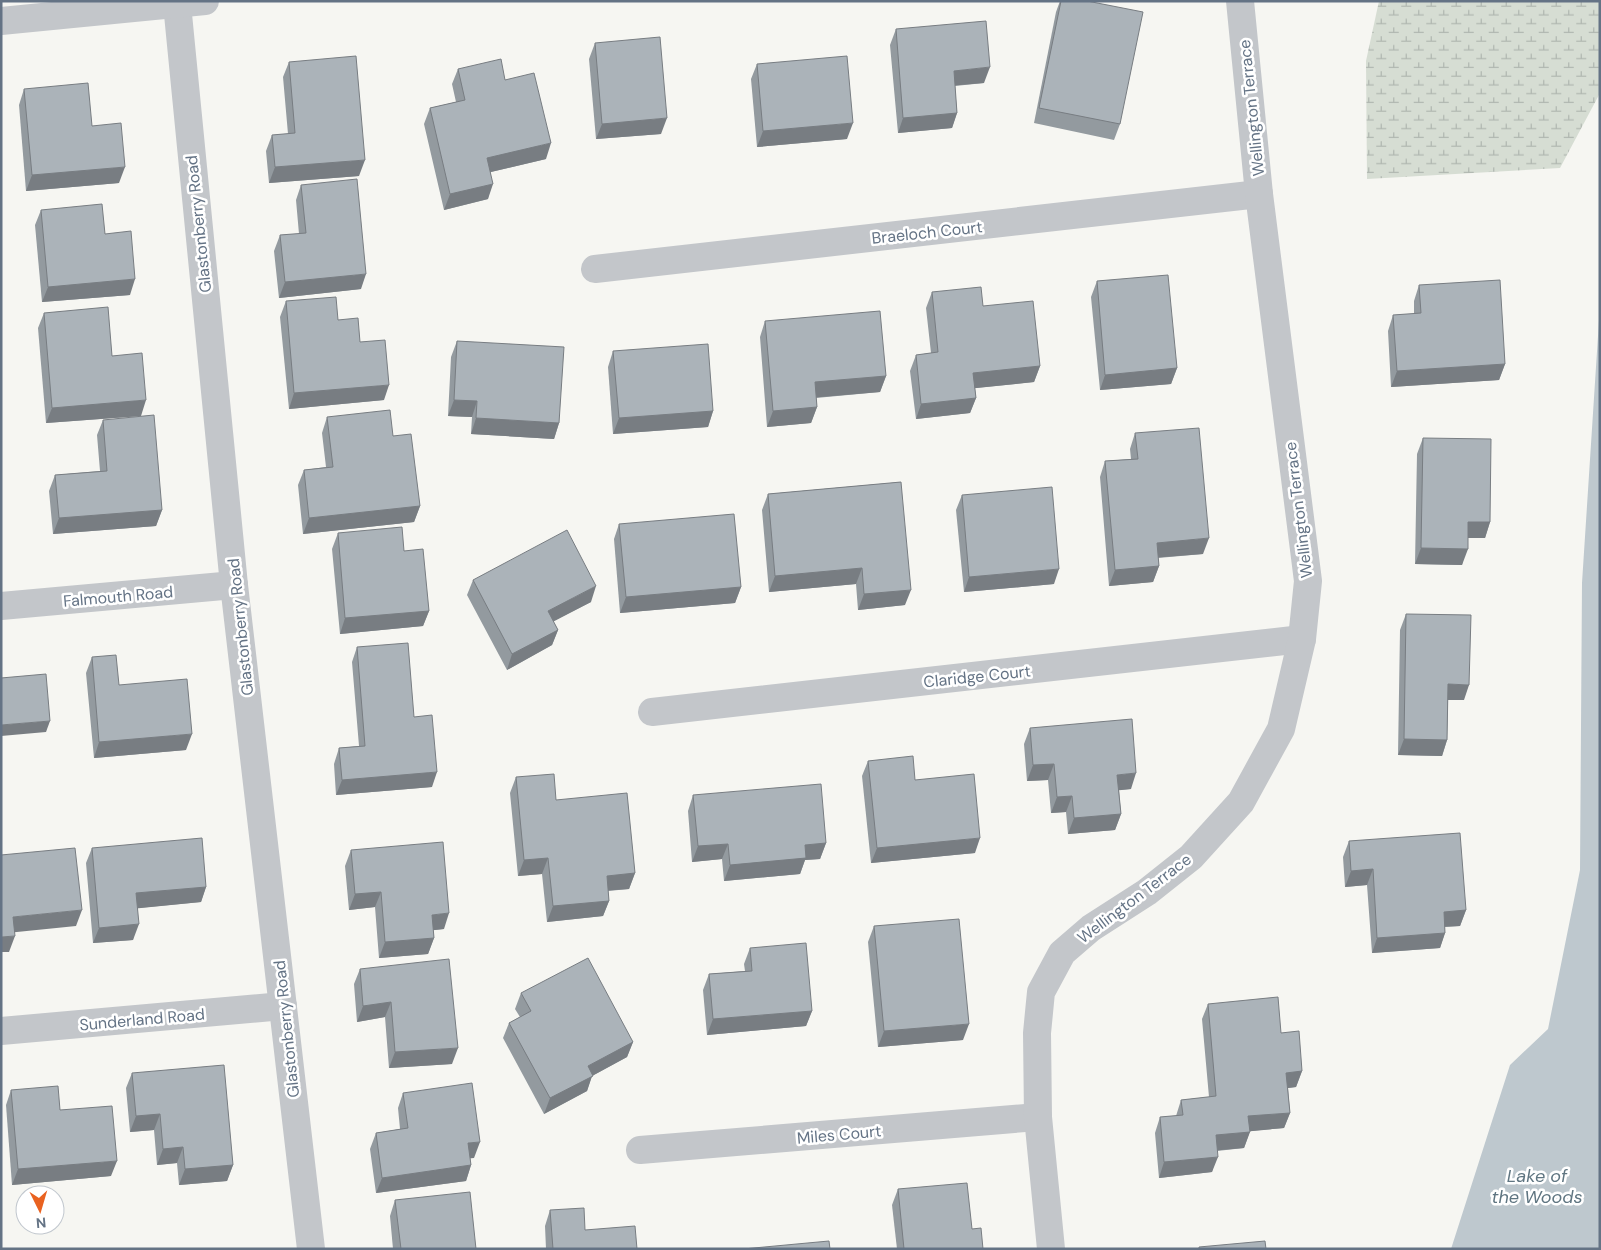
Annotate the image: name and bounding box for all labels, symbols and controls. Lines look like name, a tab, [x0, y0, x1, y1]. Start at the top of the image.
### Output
street label: Wellington Terrace	[1234, 39, 1269, 177]
street label: Glastonberry Road	[181, 154, 216, 294]
street label: Braeloch Court	[871, 216, 984, 249]
street label: Wellington Terrace	[1280, 441, 1317, 579]
street label: Glastonberry Road	[223, 557, 258, 697]
street label: Falmouth Road	[62, 581, 174, 612]
street label: Claridge Court	[922, 660, 1032, 693]
street label: Wellington Terrace	[1073, 849, 1195, 948]
street label: Glastonberry Road	[269, 959, 304, 1099]
street label: Sunderland Road	[79, 1004, 206, 1035]
street label: Miles Court	[796, 1120, 882, 1149]
water label: Lake of the Woods	[1492, 1164, 1582, 1209]
north arrow	[15, 1185, 65, 1235]
text: N	[35, 1214, 47, 1232]

